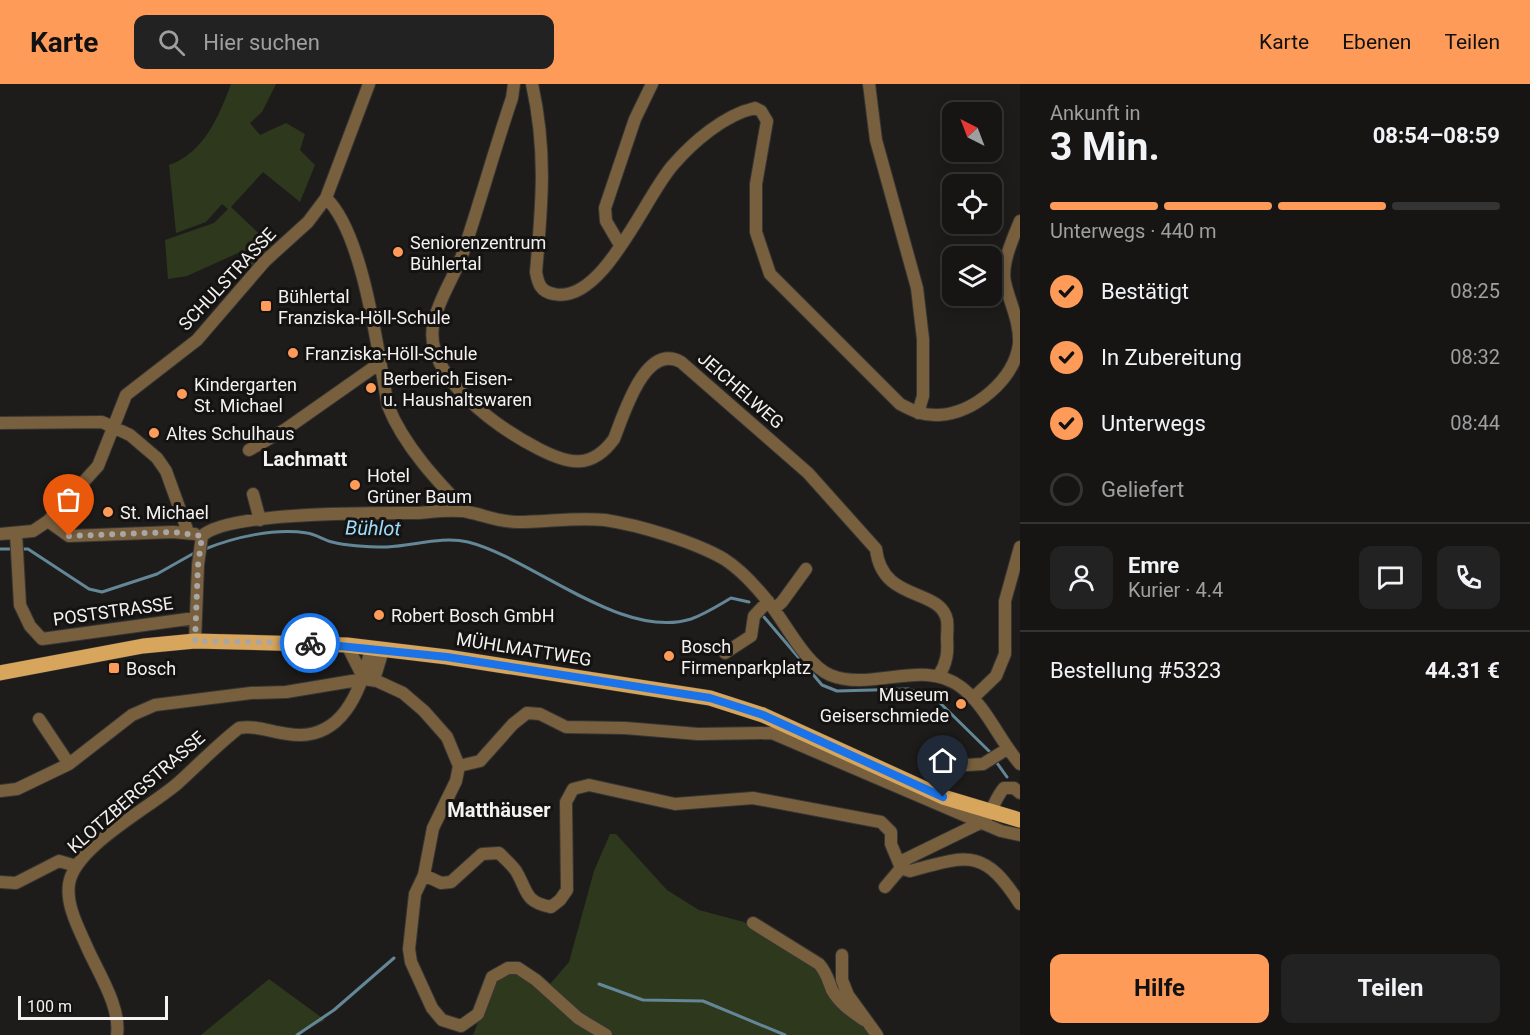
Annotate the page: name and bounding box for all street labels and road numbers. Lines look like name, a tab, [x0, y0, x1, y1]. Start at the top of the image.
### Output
street label: SCHULSTRASSE	[174, 223, 280, 335]
street label: JEICHELWEG	[694, 347, 788, 433]
street label: POSTSTRASSE	[52, 592, 174, 630]
street label: MÜHLMATTWEG	[455, 628, 593, 670]
street label: KLOTZBERGSTRASSE	[63, 727, 209, 857]

